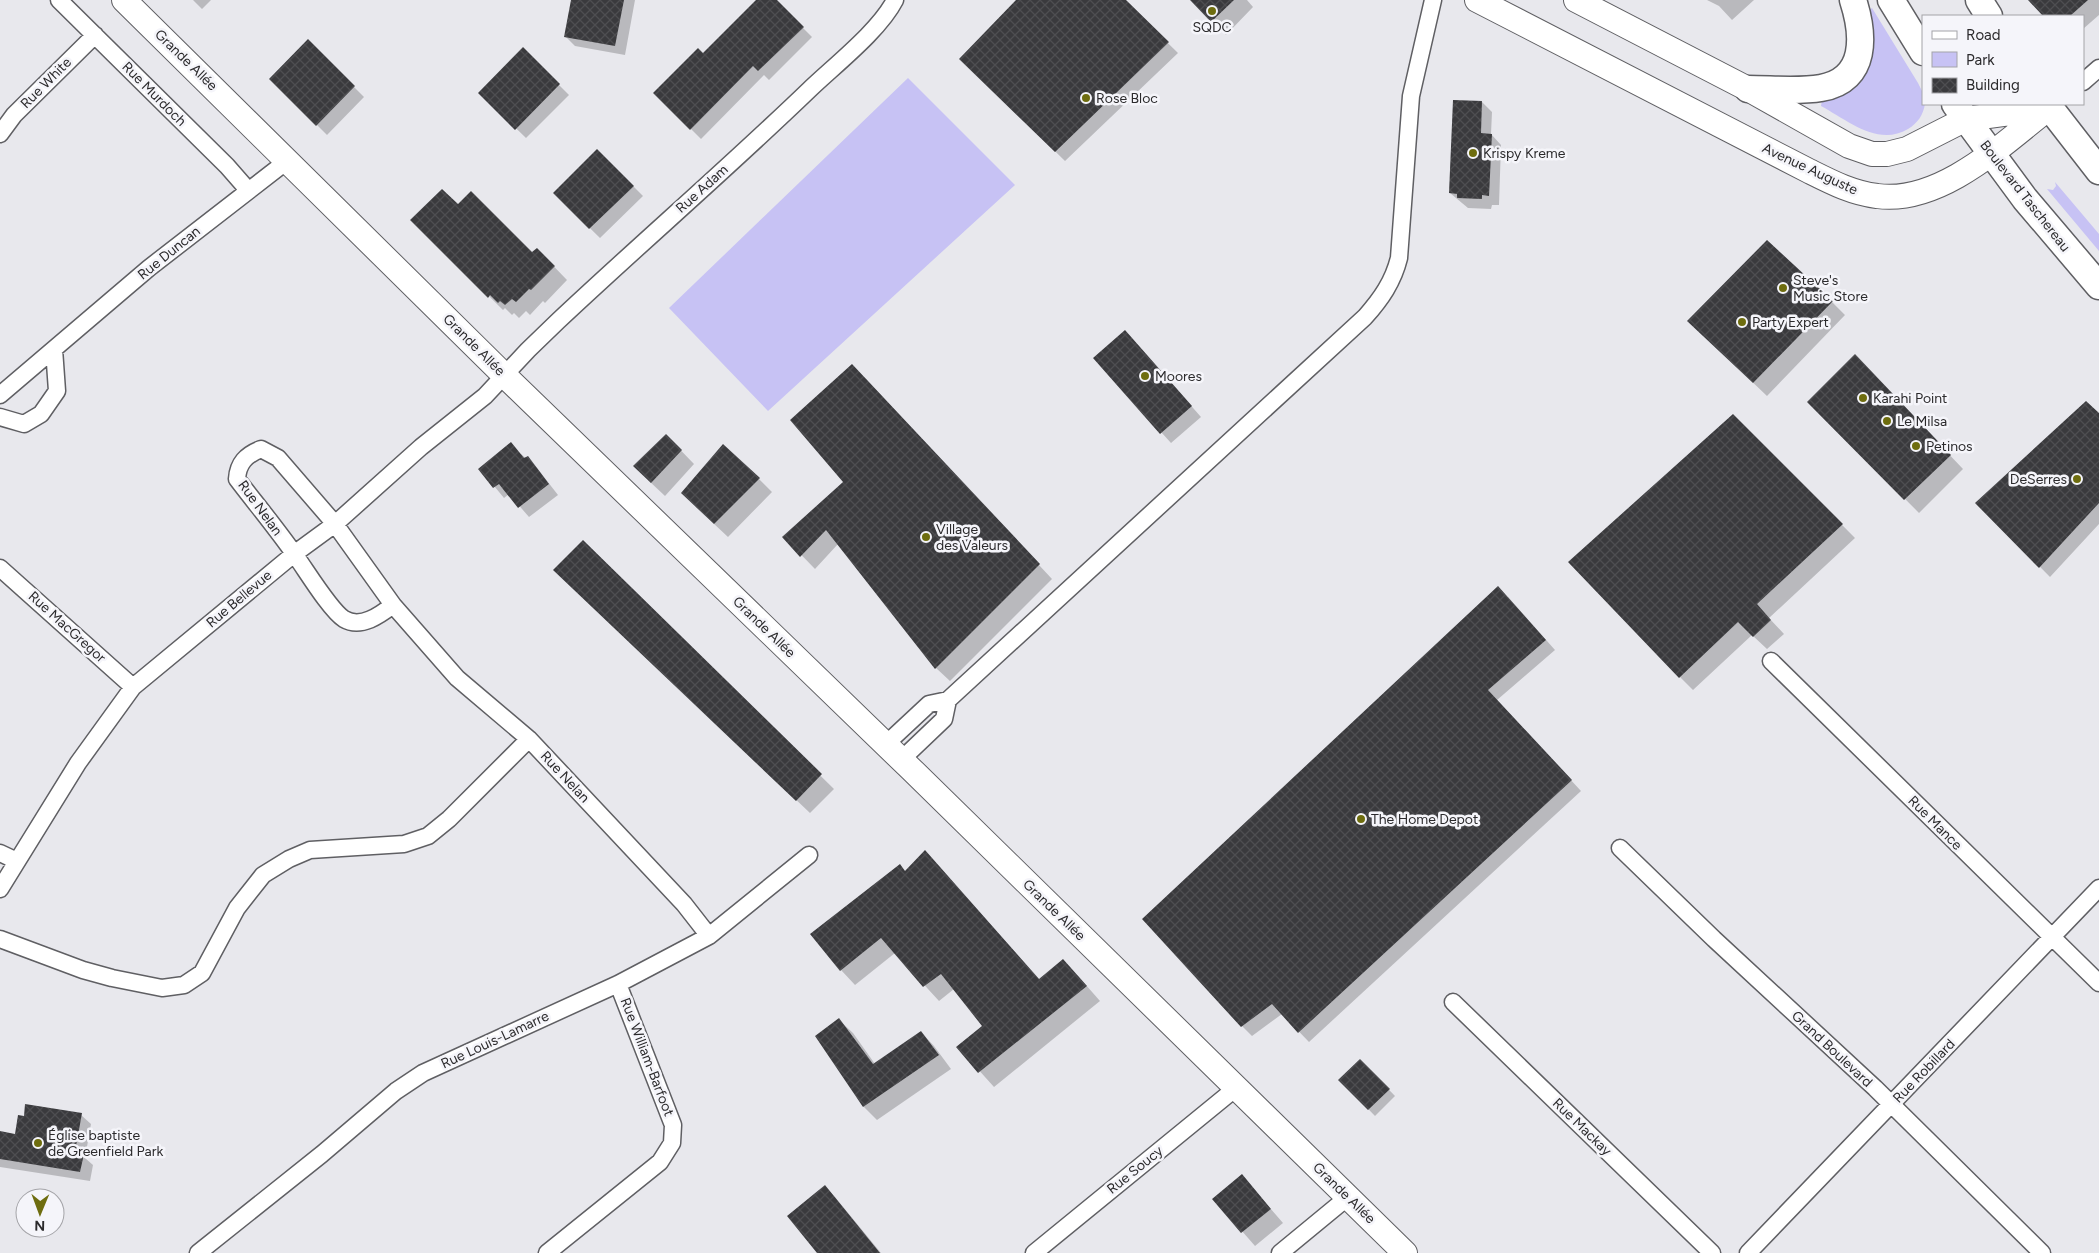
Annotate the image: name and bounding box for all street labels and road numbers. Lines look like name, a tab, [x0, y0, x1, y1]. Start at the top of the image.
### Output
street label: Grande Allée	[151, 26, 221, 94]
street label: Rue White	[17, 54, 75, 112]
street label: Rue Murdoch	[118, 58, 190, 130]
street label: Boulevard Taschereau	[1976, 137, 2074, 255]
street label: Avenue Auguste	[1759, 139, 1861, 199]
street label: Rue Adam	[672, 161, 732, 217]
street label: Rue Duncan	[134, 223, 204, 283]
street label: Grande Allée	[440, 311, 509, 380]
street label: Rue Nelan	[234, 477, 286, 539]
street label: Rue Bellevue	[203, 566, 275, 631]
street label: Rue MacGregor	[25, 588, 109, 666]
street label: Grande Allée	[729, 593, 799, 661]
street label: Rue Nelan	[537, 748, 593, 806]
street label: Rue Mance	[1904, 792, 1966, 854]
street label: Grande Allée	[1019, 876, 1089, 944]
street label: Rue William-Barfoot	[617, 995, 677, 1119]
street label: Rue Louis-Lamarre	[438, 1007, 552, 1072]
street label: Grand Boulevard	[1788, 1007, 1876, 1091]
street label: Rue Robillard	[1889, 1036, 1959, 1106]
street label: Rue Mackay	[1549, 1095, 1615, 1160]
street label: Rue Soucy	[1104, 1142, 1167, 1198]
street label: Grande Allée	[1309, 1159, 1379, 1227]

